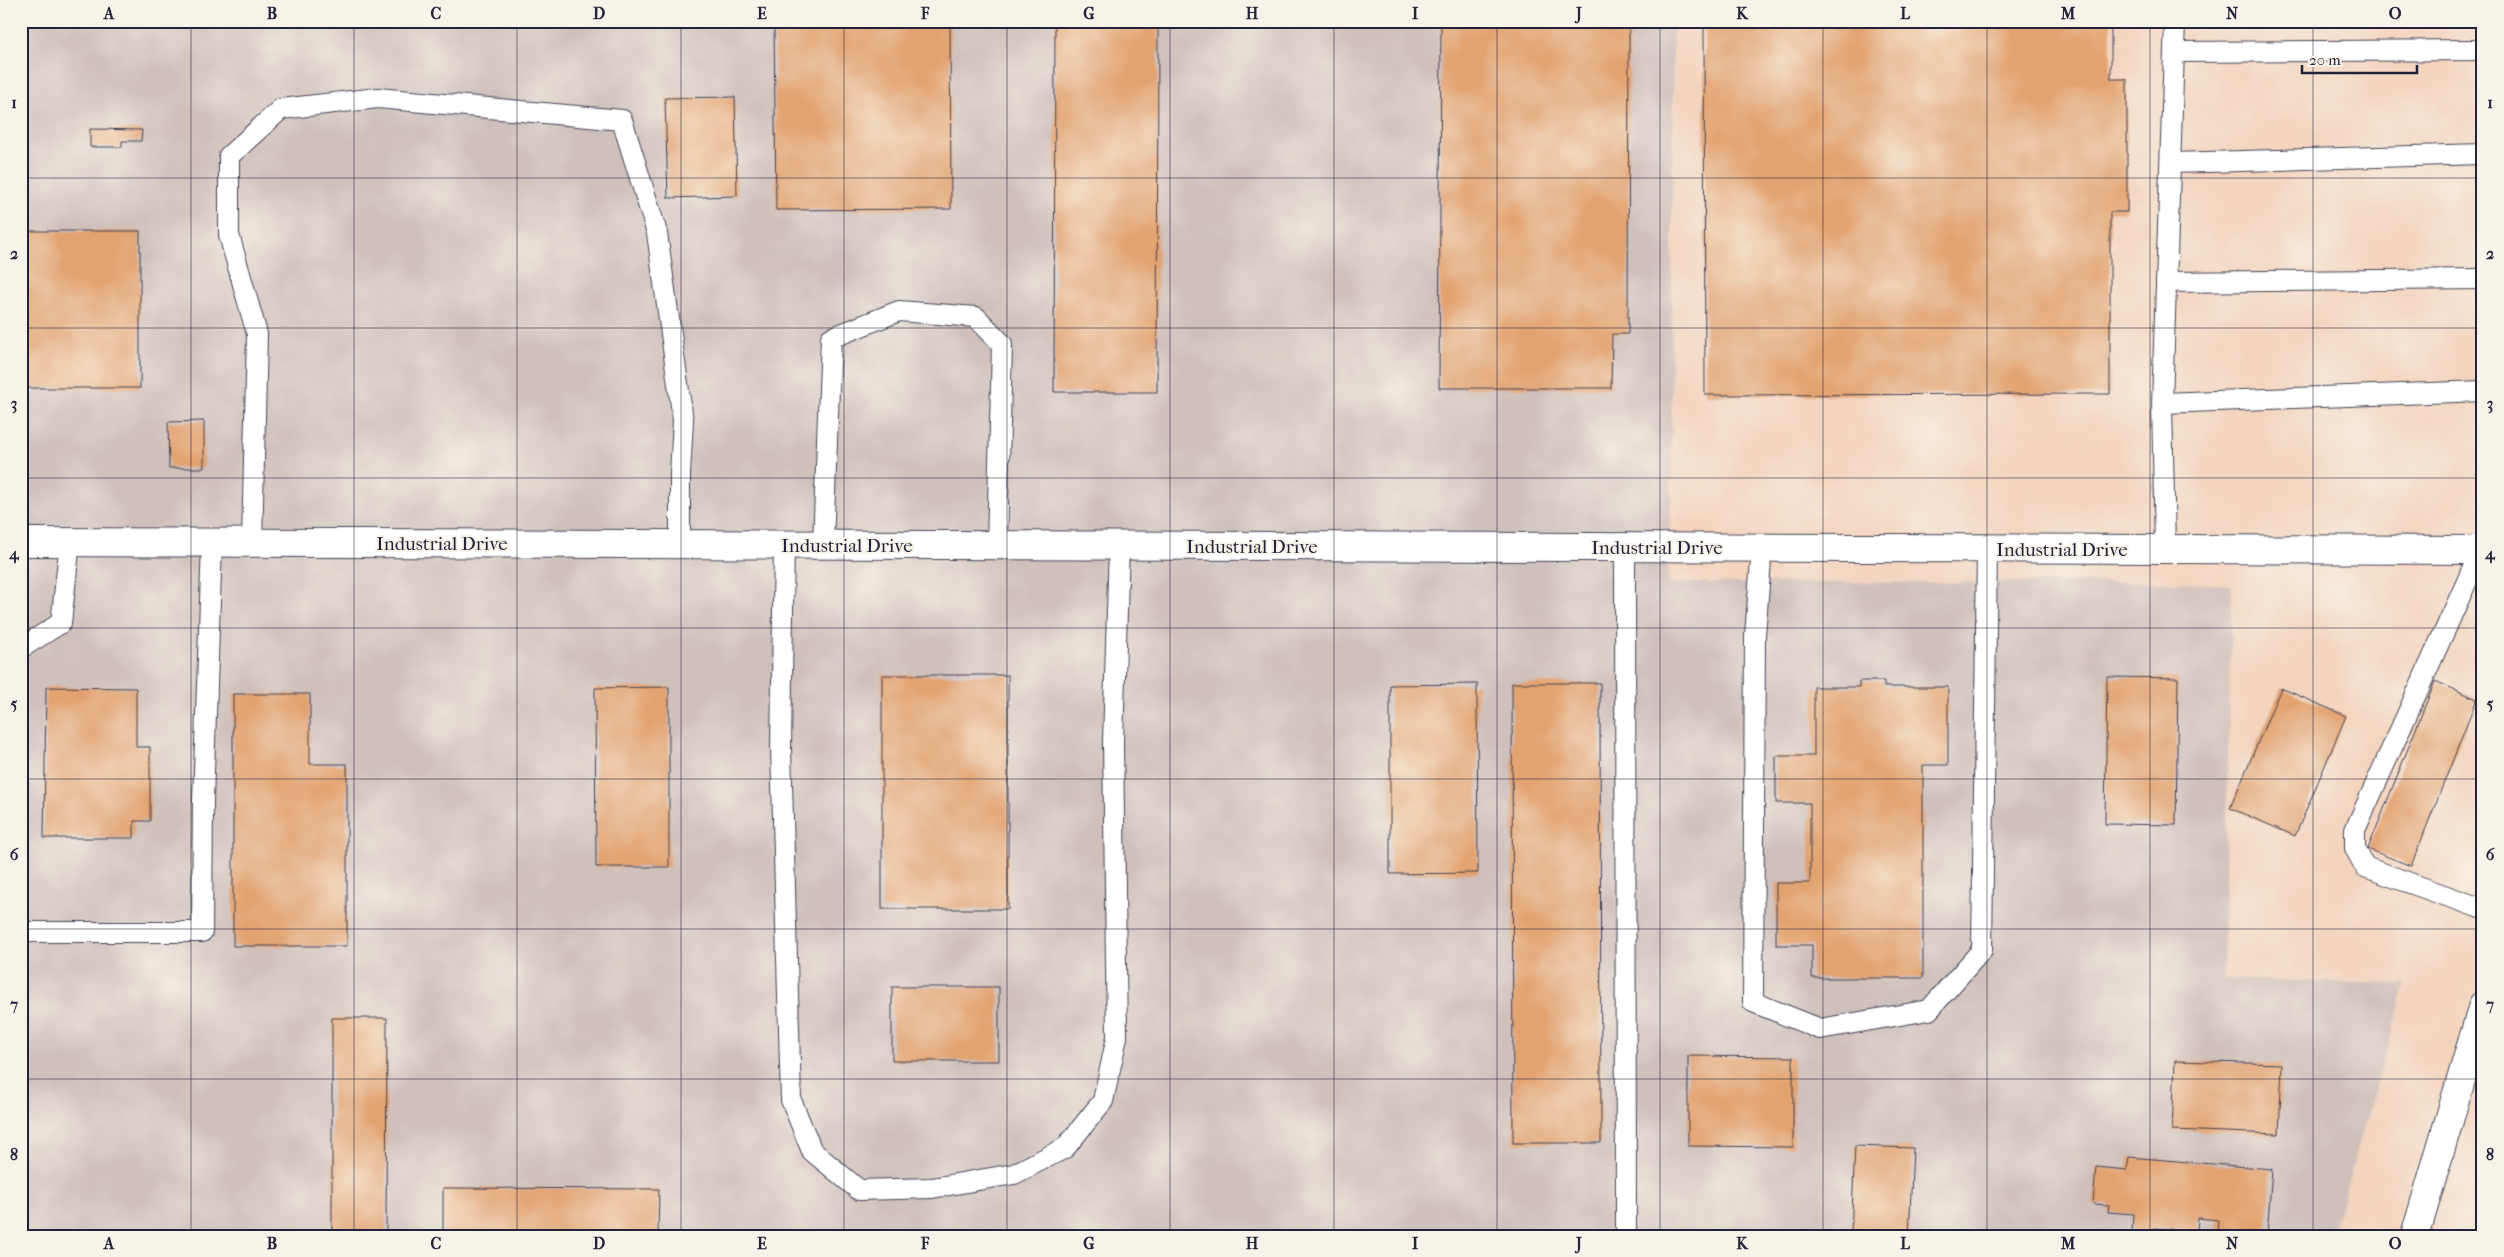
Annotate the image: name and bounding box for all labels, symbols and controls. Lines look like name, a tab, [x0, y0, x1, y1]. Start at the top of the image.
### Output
text: A	[103, 4, 115, 23]
text: B	[267, 4, 277, 23]
text: C	[431, 4, 442, 23]
text: D	[593, 4, 605, 23]
text: E	[757, 4, 767, 23]
text: F	[920, 4, 930, 23]
text: G	[1083, 4, 1095, 23]
text: H	[1246, 4, 1259, 23]
text: I	[1412, 4, 1419, 23]
text: J	[1574, 4, 1582, 24]
text: K	[1736, 4, 1749, 23]
text: L	[1900, 4, 1910, 23]
text: M	[2060, 4, 2076, 23]
text: N	[2226, 4, 2239, 23]
text: O	[2389, 4, 2402, 23]
scale bar	[2302, 42, 2416, 74]
text: 20 m	[2309, 51, 2341, 69]
text: 1	[11, 93, 17, 112]
text: 1	[2487, 93, 2493, 112]
text: 2	[10, 244, 18, 263]
text: 2	[2486, 244, 2494, 263]
text: 3	[11, 394, 17, 414]
text: 3	[2487, 394, 2493, 414]
street label: Industrial Drive	[376, 533, 508, 555]
street label: Industrial Drive	[781, 535, 913, 557]
street label: Industrial Drive	[1186, 536, 1318, 558]
street label: Industrial Drive	[1591, 537, 1723, 559]
street label: Industrial Drive	[1996, 539, 2128, 561]
text: 4	[8, 544, 20, 564]
text: 4	[2484, 544, 2496, 564]
text: 5	[11, 694, 18, 713]
text: 5	[2487, 694, 2494, 713]
text: 6	[10, 845, 19, 864]
text: 6	[2486, 845, 2495, 864]
text: 7	[9, 995, 18, 1014]
text: 7	[2485, 995, 2494, 1014]
text: 8	[10, 1145, 18, 1164]
text: 8	[2486, 1145, 2494, 1164]
text: A	[103, 1234, 115, 1253]
text: B	[267, 1234, 277, 1253]
text: C	[431, 1234, 442, 1253]
text: D	[593, 1234, 605, 1253]
text: E	[757, 1234, 767, 1253]
text: F	[920, 1234, 930, 1253]
text: G	[1083, 1234, 1095, 1253]
text: H	[1246, 1234, 1259, 1253]
text: I	[1412, 1234, 1419, 1253]
text: J	[1574, 1234, 1582, 1254]
text: K	[1736, 1234, 1749, 1253]
text: L	[1900, 1234, 1910, 1253]
text: M	[2060, 1234, 2076, 1253]
text: N	[2226, 1234, 2239, 1253]
text: O	[2389, 1234, 2402, 1253]

